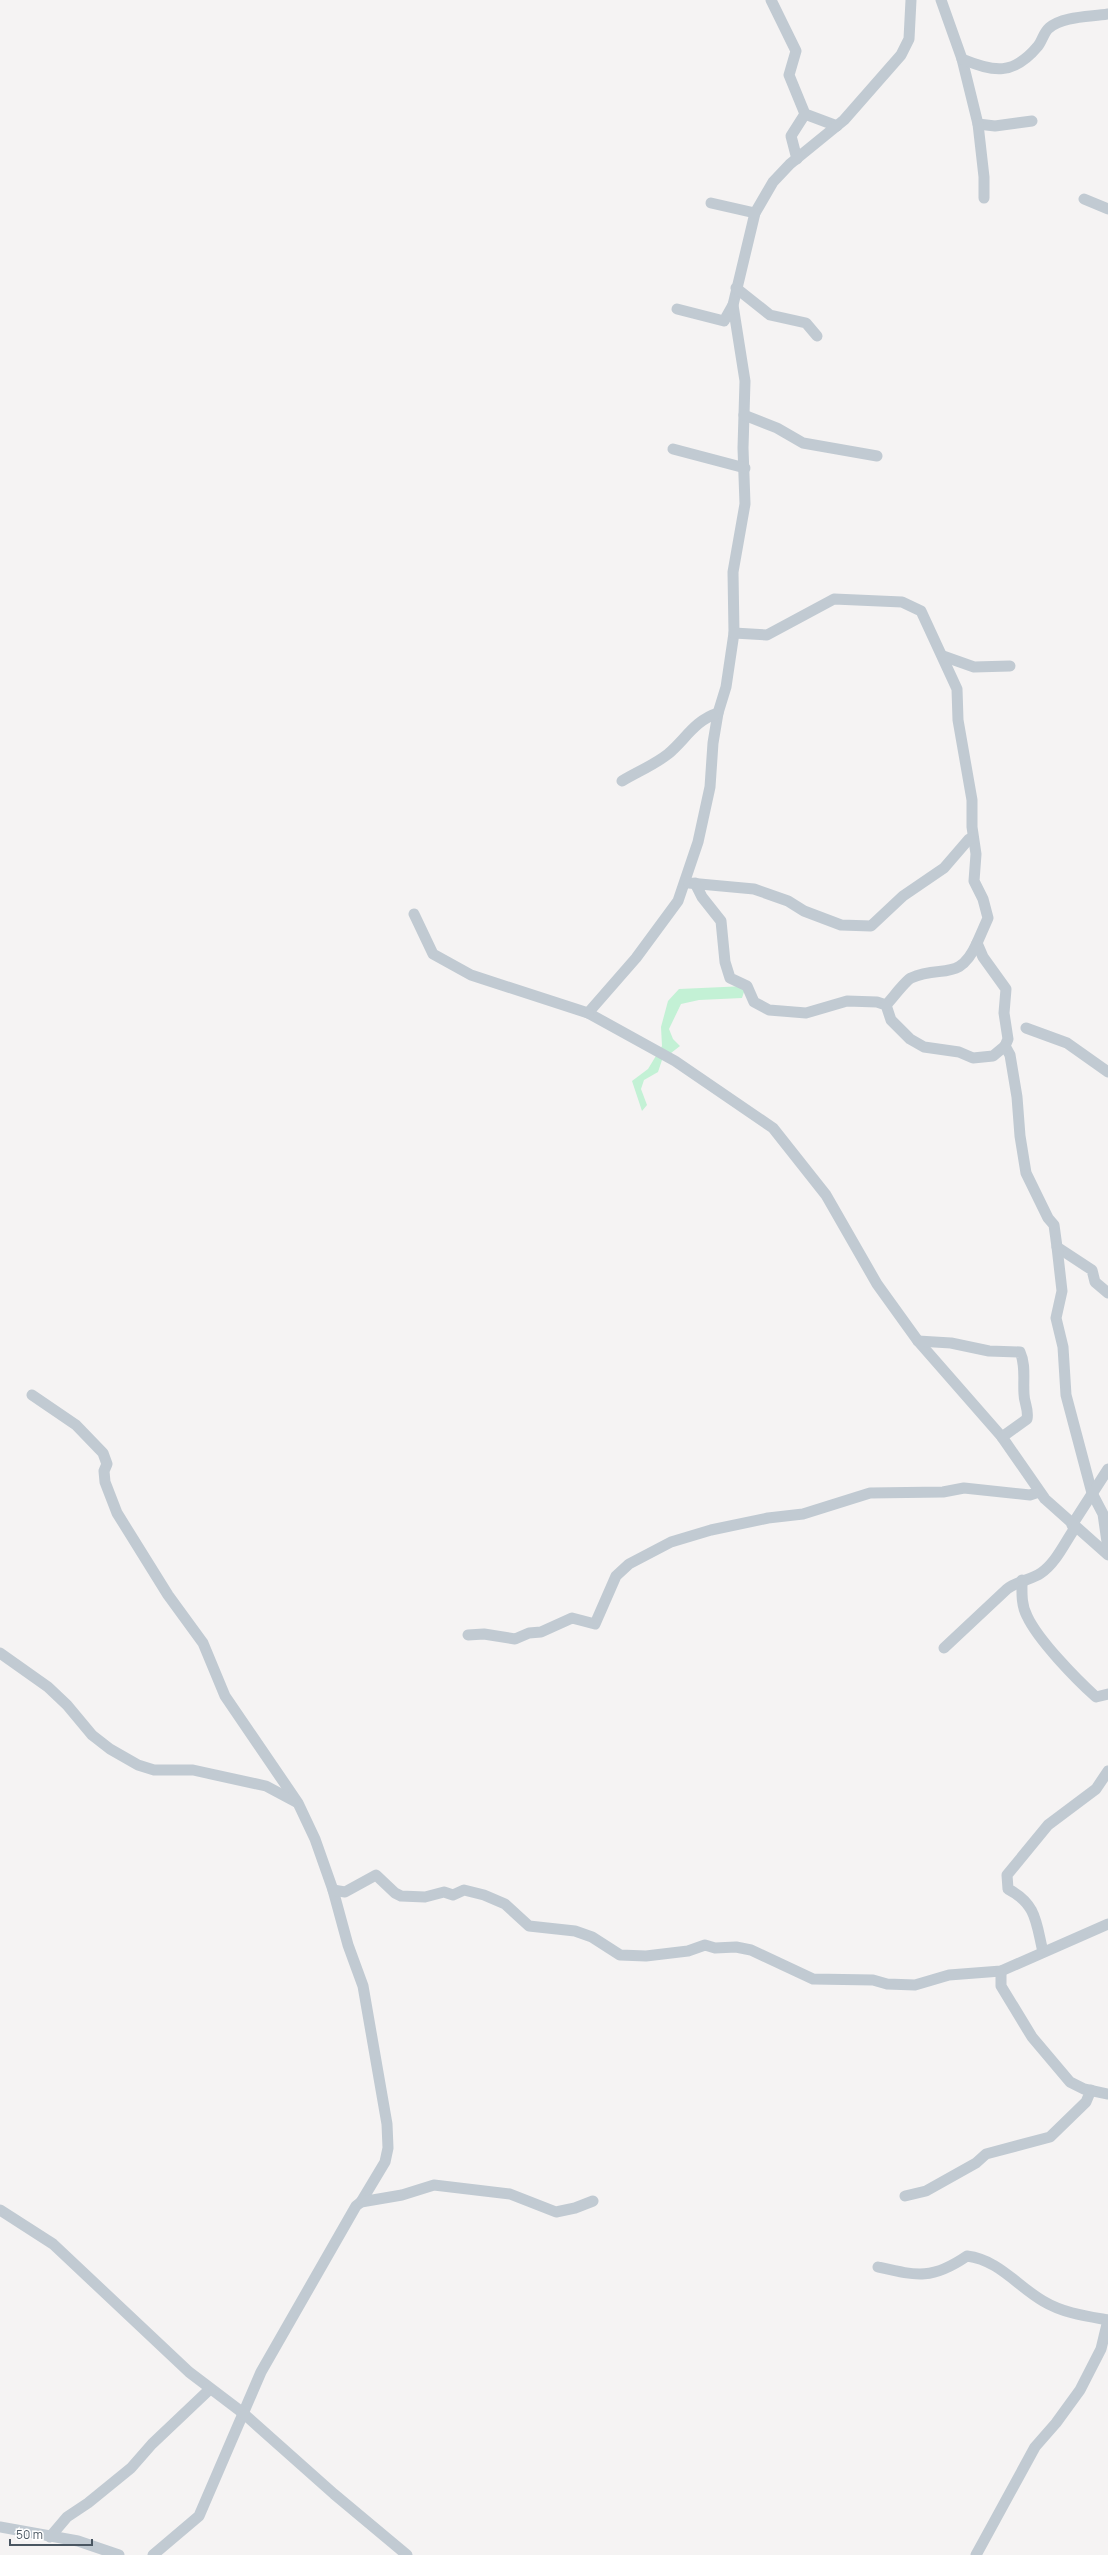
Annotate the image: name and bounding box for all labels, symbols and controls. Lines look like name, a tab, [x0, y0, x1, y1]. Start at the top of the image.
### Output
scale bar	[10, 2521, 92, 2547]
text: 50 m	[16, 2526, 43, 2543]

